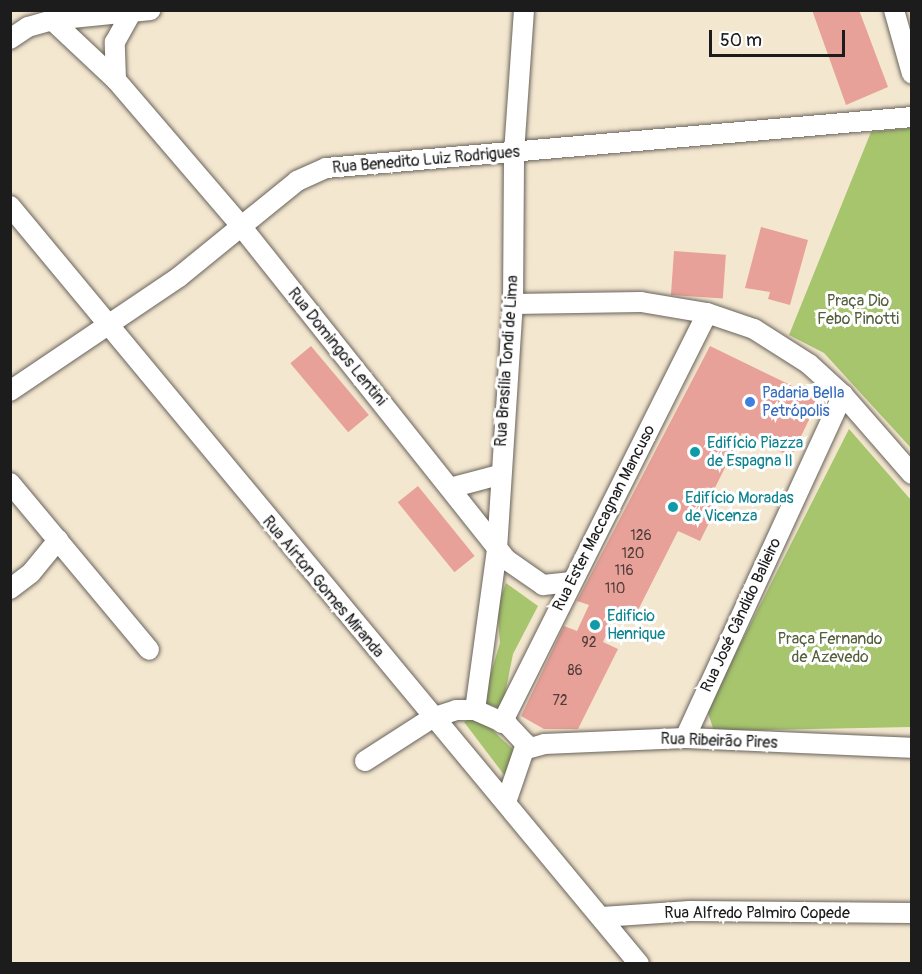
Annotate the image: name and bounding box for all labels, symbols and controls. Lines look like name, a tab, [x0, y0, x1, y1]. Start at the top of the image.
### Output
scale bar	[712, 18, 848, 56]
text: 50 m	[720, 29, 762, 52]
street label: Rua Benedito Luiz Rodrigues	[331, 142, 521, 178]
street label: Rua Brasília Tondi de Lima	[491, 275, 523, 447]
street label: Rua Domingos Lentini	[284, 284, 390, 410]
park label: Praça Dio Febo Pinotti	[817, 291, 899, 329]
place label: Padaria Bella Petrópolis	[762, 383, 844, 421]
marker: Padaria Bella Petrópolis	[743, 395, 757, 409]
street label: Rua Ester Maccagnan Mancuso	[549, 422, 659, 614]
place label: Edifício Piazza de Espagna ll	[707, 433, 803, 471]
marker: Edifício Piazza de Espagna ll	[688, 445, 702, 459]
place label: Edifício Moradas de Vicenza	[685, 488, 794, 526]
marker: Edifício Moradas de Vicenza	[666, 500, 680, 514]
street label: Rua Aírton Gomes Miranda	[258, 512, 388, 662]
house number: 126	[630, 528, 652, 544]
street label: Rua José Cândido Balieiro	[697, 535, 785, 695]
house number: 120	[622, 546, 644, 562]
house number: 116	[614, 563, 634, 579]
house number: 110	[605, 581, 625, 597]
place label: Edificio Henrique	[607, 606, 665, 644]
marker: Edificio Henrique	[588, 618, 602, 632]
park label: Praça Fernando de Azevedo	[778, 629, 882, 667]
house number: 92	[581, 635, 597, 651]
house number: 86	[567, 663, 583, 679]
house number: 72	[552, 693, 568, 709]
street label: Rua Ribeirão Pires	[660, 729, 778, 753]
street label: Rua Alfredo Palmiro Copede	[664, 903, 850, 923]

